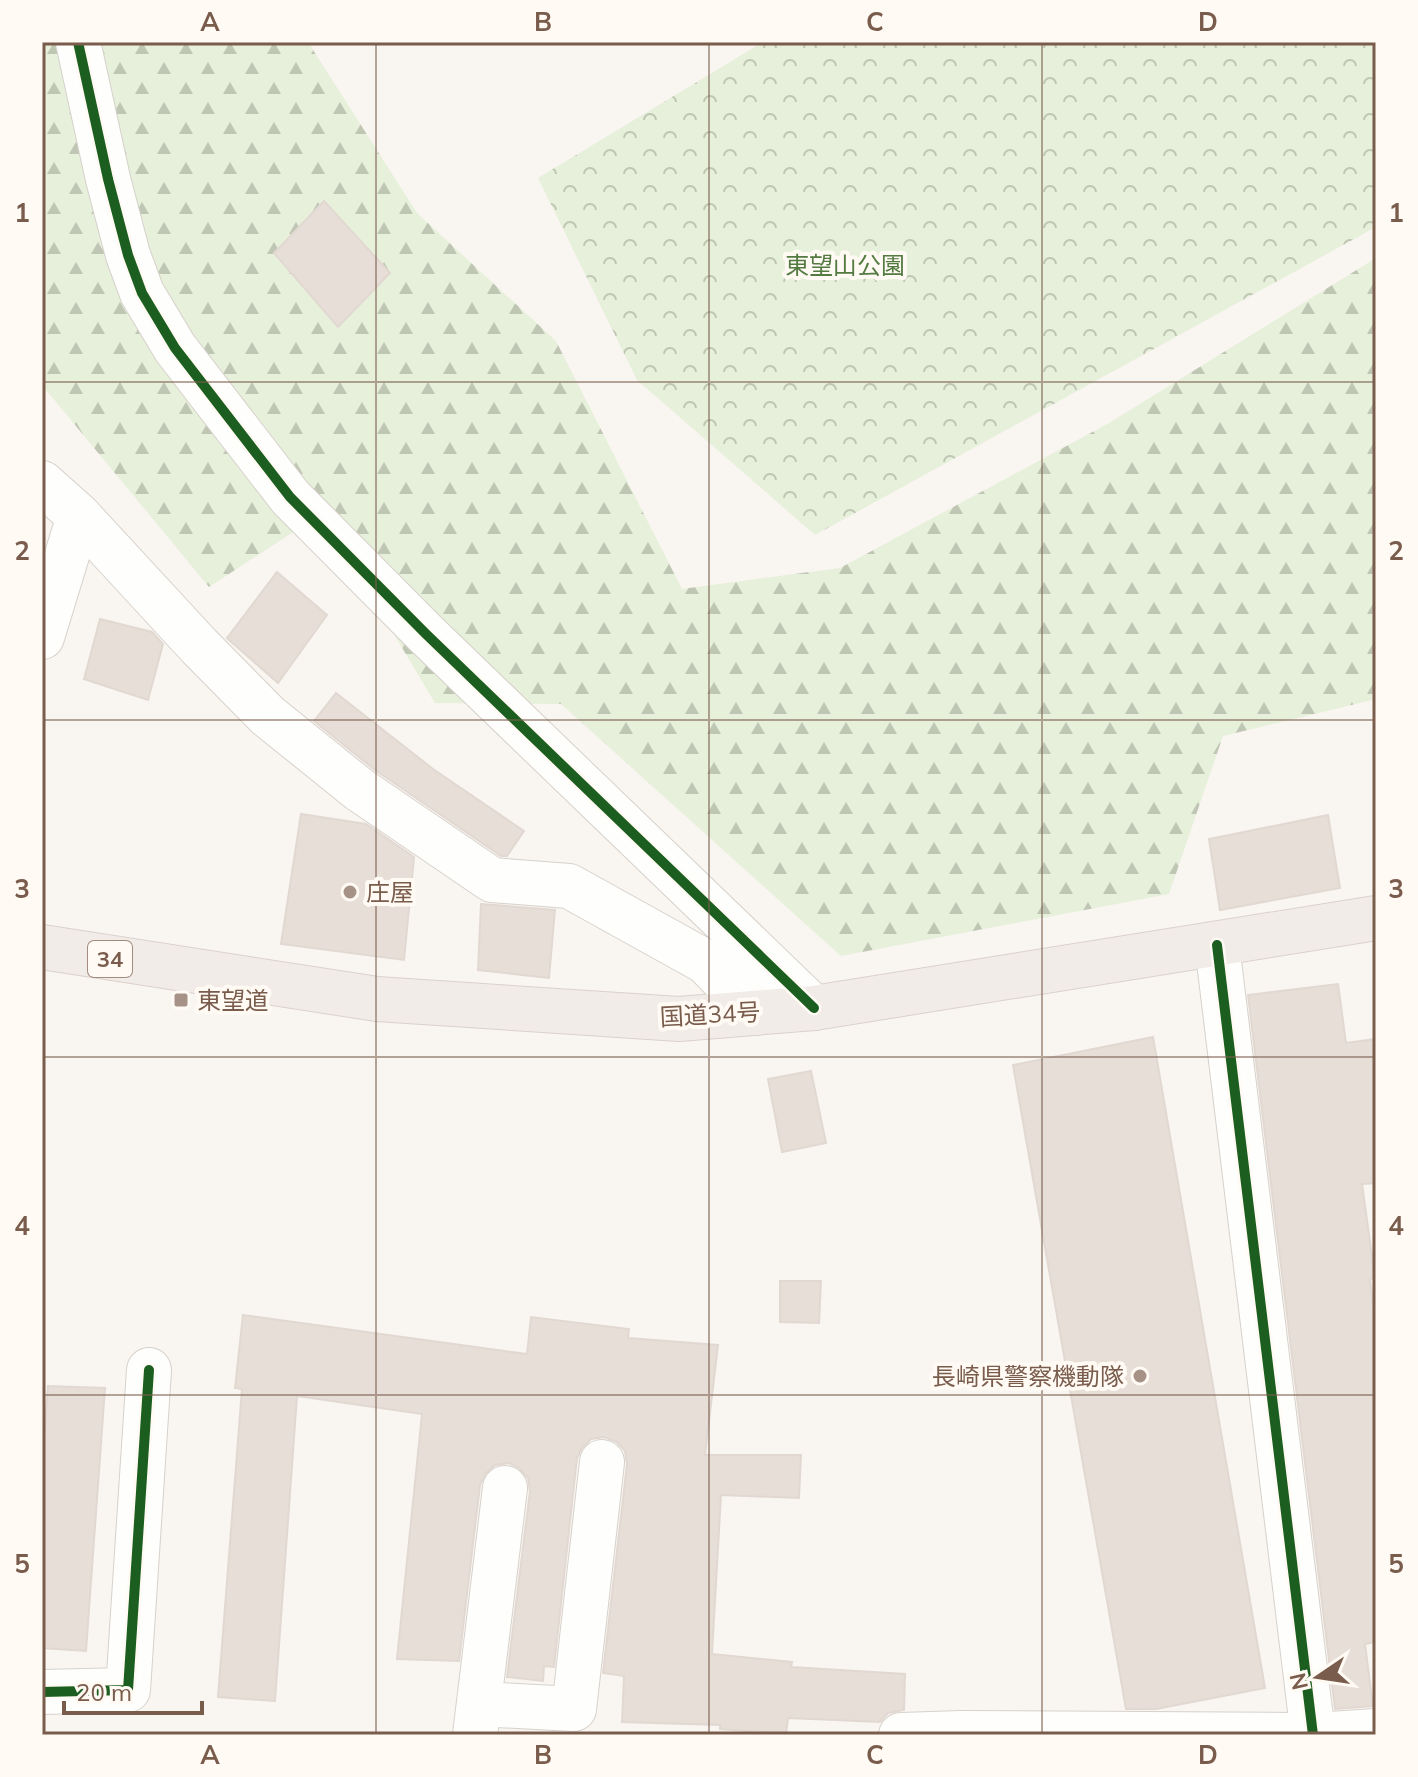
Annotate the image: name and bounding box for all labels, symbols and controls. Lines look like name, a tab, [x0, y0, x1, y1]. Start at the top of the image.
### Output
text: A	[200, 5, 220, 38]
text: B	[534, 5, 552, 38]
text: C	[866, 5, 884, 38]
text: D	[1198, 5, 1218, 38]
text: 1	[14, 196, 30, 229]
text: 1	[1388, 196, 1404, 229]
park label: 東望山公園	[785, 250, 905, 280]
text: 2	[14, 534, 30, 567]
text: 2	[1388, 534, 1404, 567]
text: 3	[14, 872, 30, 905]
text: 3	[1388, 872, 1404, 905]
place label: 庄屋	[366, 877, 414, 907]
marker: 庄屋	[341, 883, 359, 901]
road number: 34	[88, 941, 132, 977]
place label: 東望道	[197, 985, 269, 1015]
marker: 東望道	[172, 991, 190, 1009]
street label: 国道34号	[659, 996, 761, 1032]
text: 4	[14, 1209, 30, 1242]
text: 4	[1388, 1209, 1404, 1242]
place label: 長崎県警察機動隊	[932, 1361, 1124, 1391]
marker: 長崎県警察機動隊	[1131, 1367, 1149, 1385]
text: 5	[14, 1547, 30, 1580]
text: 5	[1388, 1547, 1404, 1580]
north arrow	[1278, 1637, 1358, 1717]
scale bar	[64, 1665, 202, 1715]
text: N	[1283, 1670, 1314, 1693]
text: 20 m	[76, 1677, 132, 1707]
text: A	[200, 1738, 220, 1771]
text: B	[534, 1738, 552, 1771]
text: C	[866, 1738, 884, 1771]
text: D	[1198, 1738, 1218, 1771]

